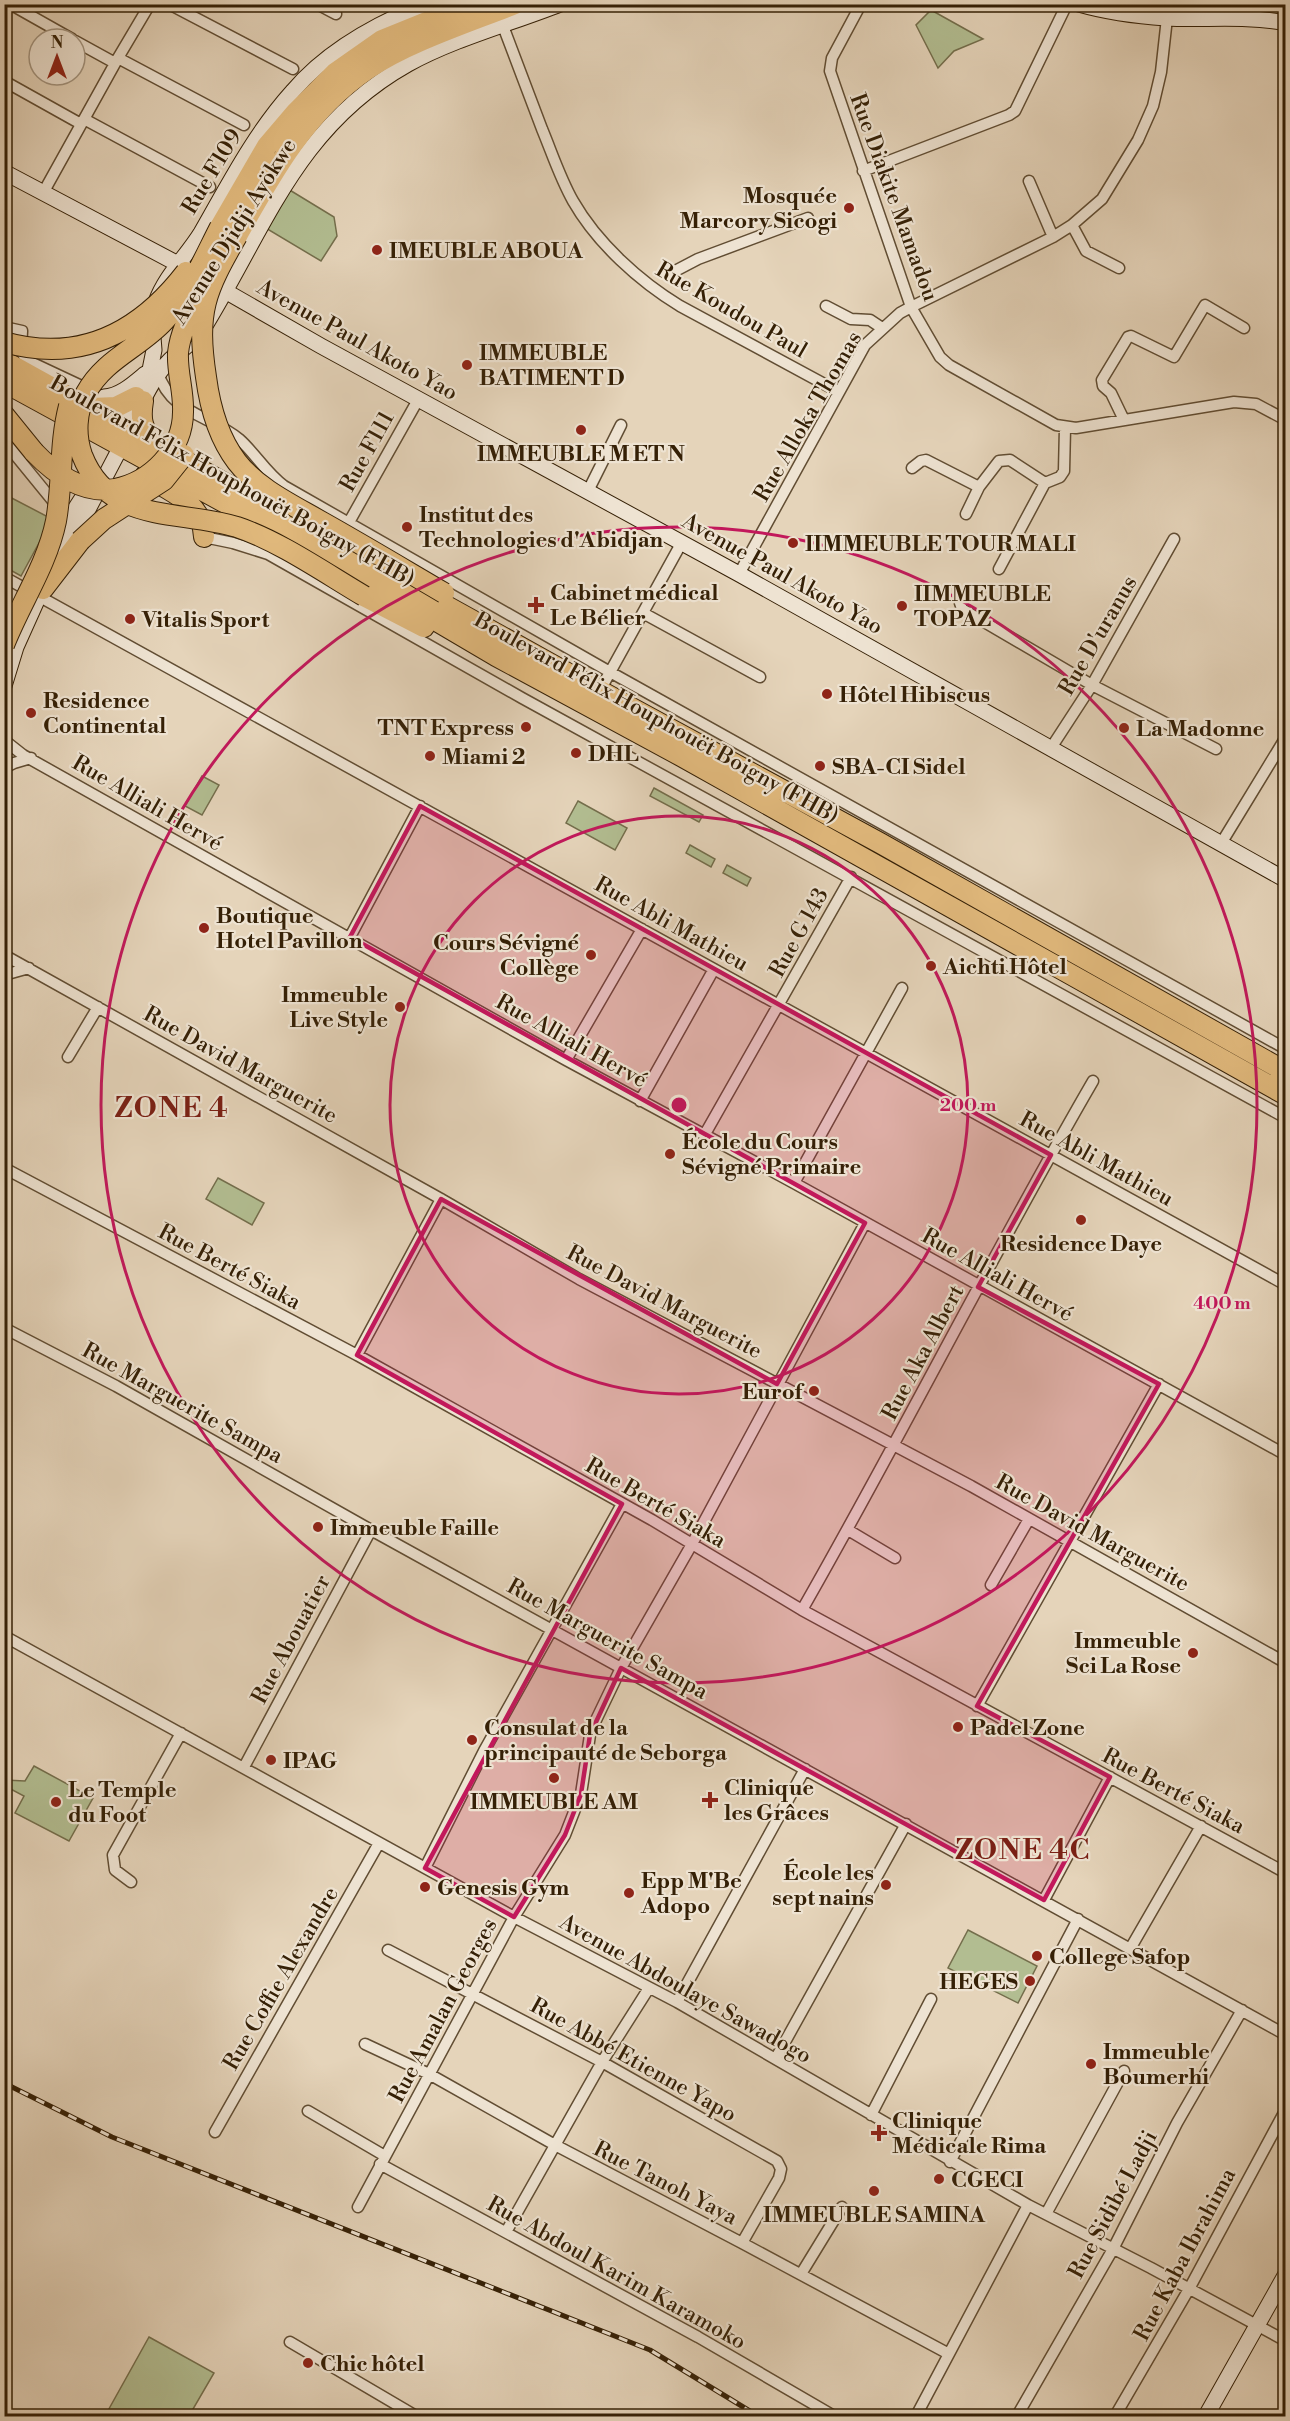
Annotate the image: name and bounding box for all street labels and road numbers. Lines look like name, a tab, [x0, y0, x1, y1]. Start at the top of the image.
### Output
street label: Rue Diakite Mamadou	[843, 90, 944, 305]
street label: Rue F109	[176, 124, 248, 219]
street label: Avenue Djidji Ayökwe	[166, 134, 302, 331]
street label: Rue Koudou Paul	[651, 256, 812, 365]
street label: Avenue Paul Akoto Yao	[251, 273, 462, 407]
street label: Rue Alloka Thomas	[749, 327, 868, 507]
street label: Boulevard Félix Houphouët Boigny (FHB)	[45, 369, 419, 593]
street label: Rue F111	[334, 406, 401, 497]
street label: Avenue Paul Akoto Yao	[676, 507, 887, 641]
street label: Rue D'uranus	[1053, 571, 1143, 700]
street label: Boulevard Félix Houphouët Boigny (FHB)	[469, 606, 843, 830]
street label: Rue Alliali Hervé	[67, 749, 227, 857]
street label: Rue Abli Mathieu	[590, 871, 753, 978]
street label: Rue G 143	[764, 883, 835, 982]
street label: Rue Alliali Hervé	[491, 989, 652, 1094]
street label: Rue David Marguerite	[139, 1001, 342, 1130]
street label: Rue Abli Mathieu	[1015, 1106, 1178, 1213]
street label: Rue Berté Siaka	[153, 1218, 306, 1317]
street label: Rue Alliali Hervé	[917, 1223, 1078, 1328]
street label: Rue David Marguerite	[562, 1239, 767, 1365]
street label: Rue Aka Albert	[876, 1280, 970, 1425]
street label: Rue Marguerite Sampa	[77, 1337, 288, 1470]
street label: Rue Berté Siaka	[580, 1452, 731, 1555]
street label: Rue David Marguerite	[991, 1469, 1194, 1598]
street label: Rue Abouatier	[246, 1571, 337, 1709]
street label: Rue Marguerite Sampa	[502, 1573, 713, 1706]
street label: Rue Berté Siaka	[1097, 1742, 1250, 1841]
street label: Rue Coffie Alexandre	[218, 1882, 345, 2075]
street label: Avenue Abdoulaye Sawadogo	[554, 1908, 816, 2070]
street label: Rue Amalan Georges	[383, 1914, 503, 2108]
street label: Rue Abbé Etienne Yapo	[525, 1992, 741, 2128]
street label: Rue Sidibé Ladji	[1063, 2126, 1164, 2283]
street label: Rue Tanoh Yaya	[589, 2135, 743, 2232]
street label: Rue Kaba Ibrahima	[1128, 2163, 1243, 2346]
street label: Rue Abdoul Karim Karamoko	[482, 2191, 750, 2356]

